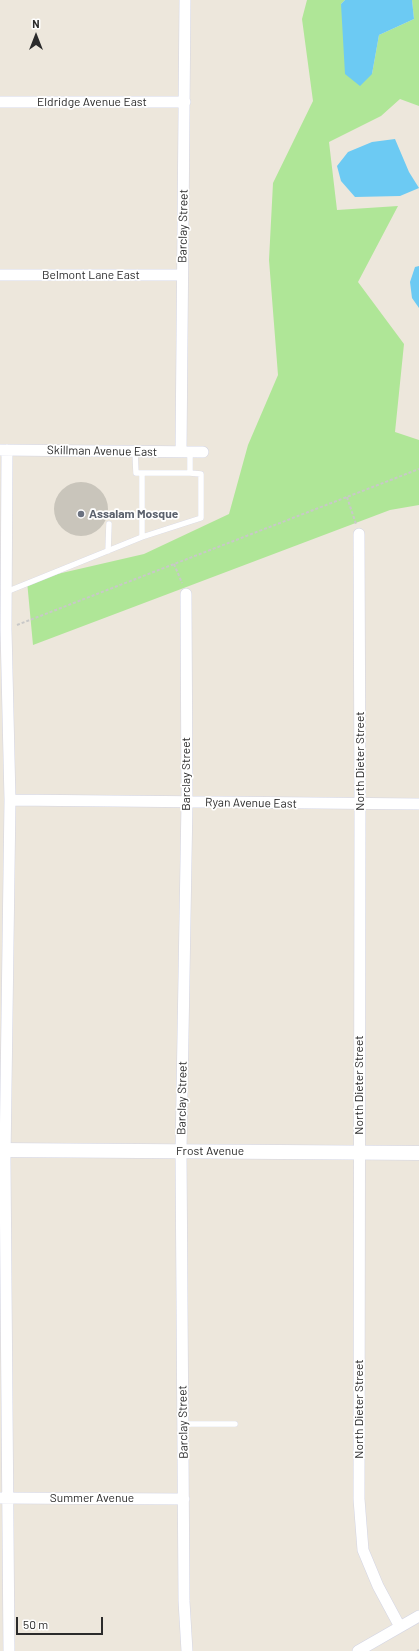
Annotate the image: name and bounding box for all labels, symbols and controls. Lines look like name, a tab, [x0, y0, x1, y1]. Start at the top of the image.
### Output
north arrow	[16, 16, 56, 56]
text: N	[32, 17, 40, 30]
street label: Eldridge Avenue East	[37, 95, 147, 109]
street label: Barclay Street	[175, 189, 191, 263]
street label: Belmont Lane East	[42, 268, 140, 282]
street label: Skillman Avenue East	[47, 443, 157, 459]
place label: Assalam Mosque	[89, 507, 178, 521]
marker: Assalam Mosque	[76, 509, 86, 519]
street label: North Dieter Street	[353, 711, 367, 811]
street label: Barclay Street	[179, 737, 193, 811]
street label: Ryan Avenue East	[205, 795, 297, 811]
street label: North Dieter Street	[352, 1035, 366, 1135]
street label: Barclay Street	[174, 1061, 190, 1135]
street label: Frost Avenue	[176, 1144, 244, 1158]
street label: North Dieter Street	[352, 1359, 366, 1459]
street label: Barclay Street	[175, 1385, 191, 1459]
street label: Summer Avenue	[50, 1491, 134, 1505]
scale bar	[18, 1609, 105, 1635]
text: 50 m	[23, 1617, 48, 1631]

